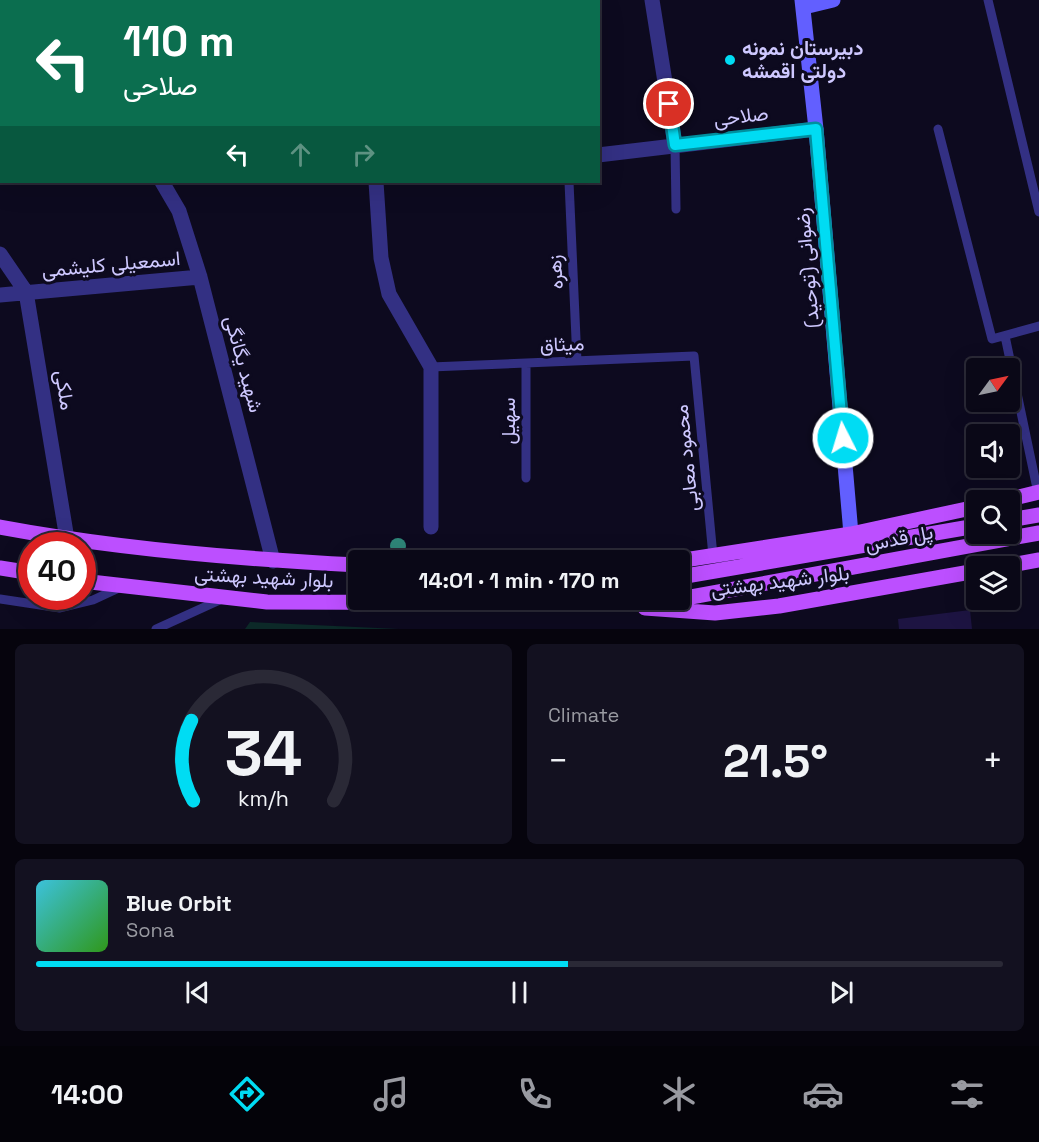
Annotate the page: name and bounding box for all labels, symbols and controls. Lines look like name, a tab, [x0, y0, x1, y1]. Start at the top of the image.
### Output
text: 110 m	[123, 15, 235, 68]
icon: left	[24, 24, 102, 102]
place label: دبیرستان نمونه دولتی اقمشه	[742, 35, 863, 84]
marker: دبیرستان نمونه دولتی اقمشه	[723, 53, 737, 67]
text: صلاحی	[123, 68, 197, 103]
pin	[643, 78, 694, 129]
icon: arrive	[652, 87, 685, 120]
street label: صلاحی	[712, 100, 770, 132]
icon: left	[221, 138, 254, 171]
icon: ahead	[284, 138, 317, 171]
icon: right	[347, 138, 380, 171]
street label: رضوانی (توحید)	[789, 207, 825, 329]
street label: اسمعیلی کلیشمی	[41, 245, 181, 283]
street label: زهره	[541, 254, 569, 290]
street label: شهید یگانگی	[219, 313, 269, 415]
street label: میثاق	[539, 330, 585, 358]
north arrow	[966, 358, 1020, 412]
map controls	[966, 358, 1020, 610]
street label: ملکی	[49, 368, 81, 412]
street label: سهیل	[495, 397, 521, 445]
street label: محمود معابی	[667, 403, 705, 513]
position arrow	[811, 406, 875, 470]
button: sound	[966, 424, 1020, 478]
button: search	[966, 490, 1020, 544]
street label: پل قدس	[863, 519, 935, 558]
speed limit sign: 40	[18, 532, 96, 610]
button: layers	[966, 556, 1020, 610]
street label: بلوار شهید بهشتی	[194, 560, 334, 594]
street label: بلوار شهید بهشتی	[709, 560, 851, 602]
text: 14:01 · 1 min · 170 m	[418, 566, 620, 594]
text: Climate	[548, 702, 619, 728]
text: 34	[225, 714, 302, 793]
text: 21.5°	[723, 733, 828, 790]
text: −	[548, 740, 568, 782]
text: +	[983, 740, 1003, 782]
text: km/h	[238, 785, 289, 812]
text: Blue Orbit	[126, 889, 232, 917]
text: Sona	[126, 917, 174, 943]
icon: previous	[181, 976, 214, 1009]
icon: pause	[503, 976, 536, 1009]
icon: next	[825, 976, 858, 1009]
icon: directions	[226, 1073, 268, 1115]
icon: music	[370, 1073, 412, 1115]
icon: phone	[514, 1073, 556, 1115]
icon: climate	[658, 1073, 700, 1115]
icon: car	[802, 1073, 844, 1115]
icon: filters	[946, 1073, 988, 1115]
text: 14:00	[51, 1077, 123, 1112]

